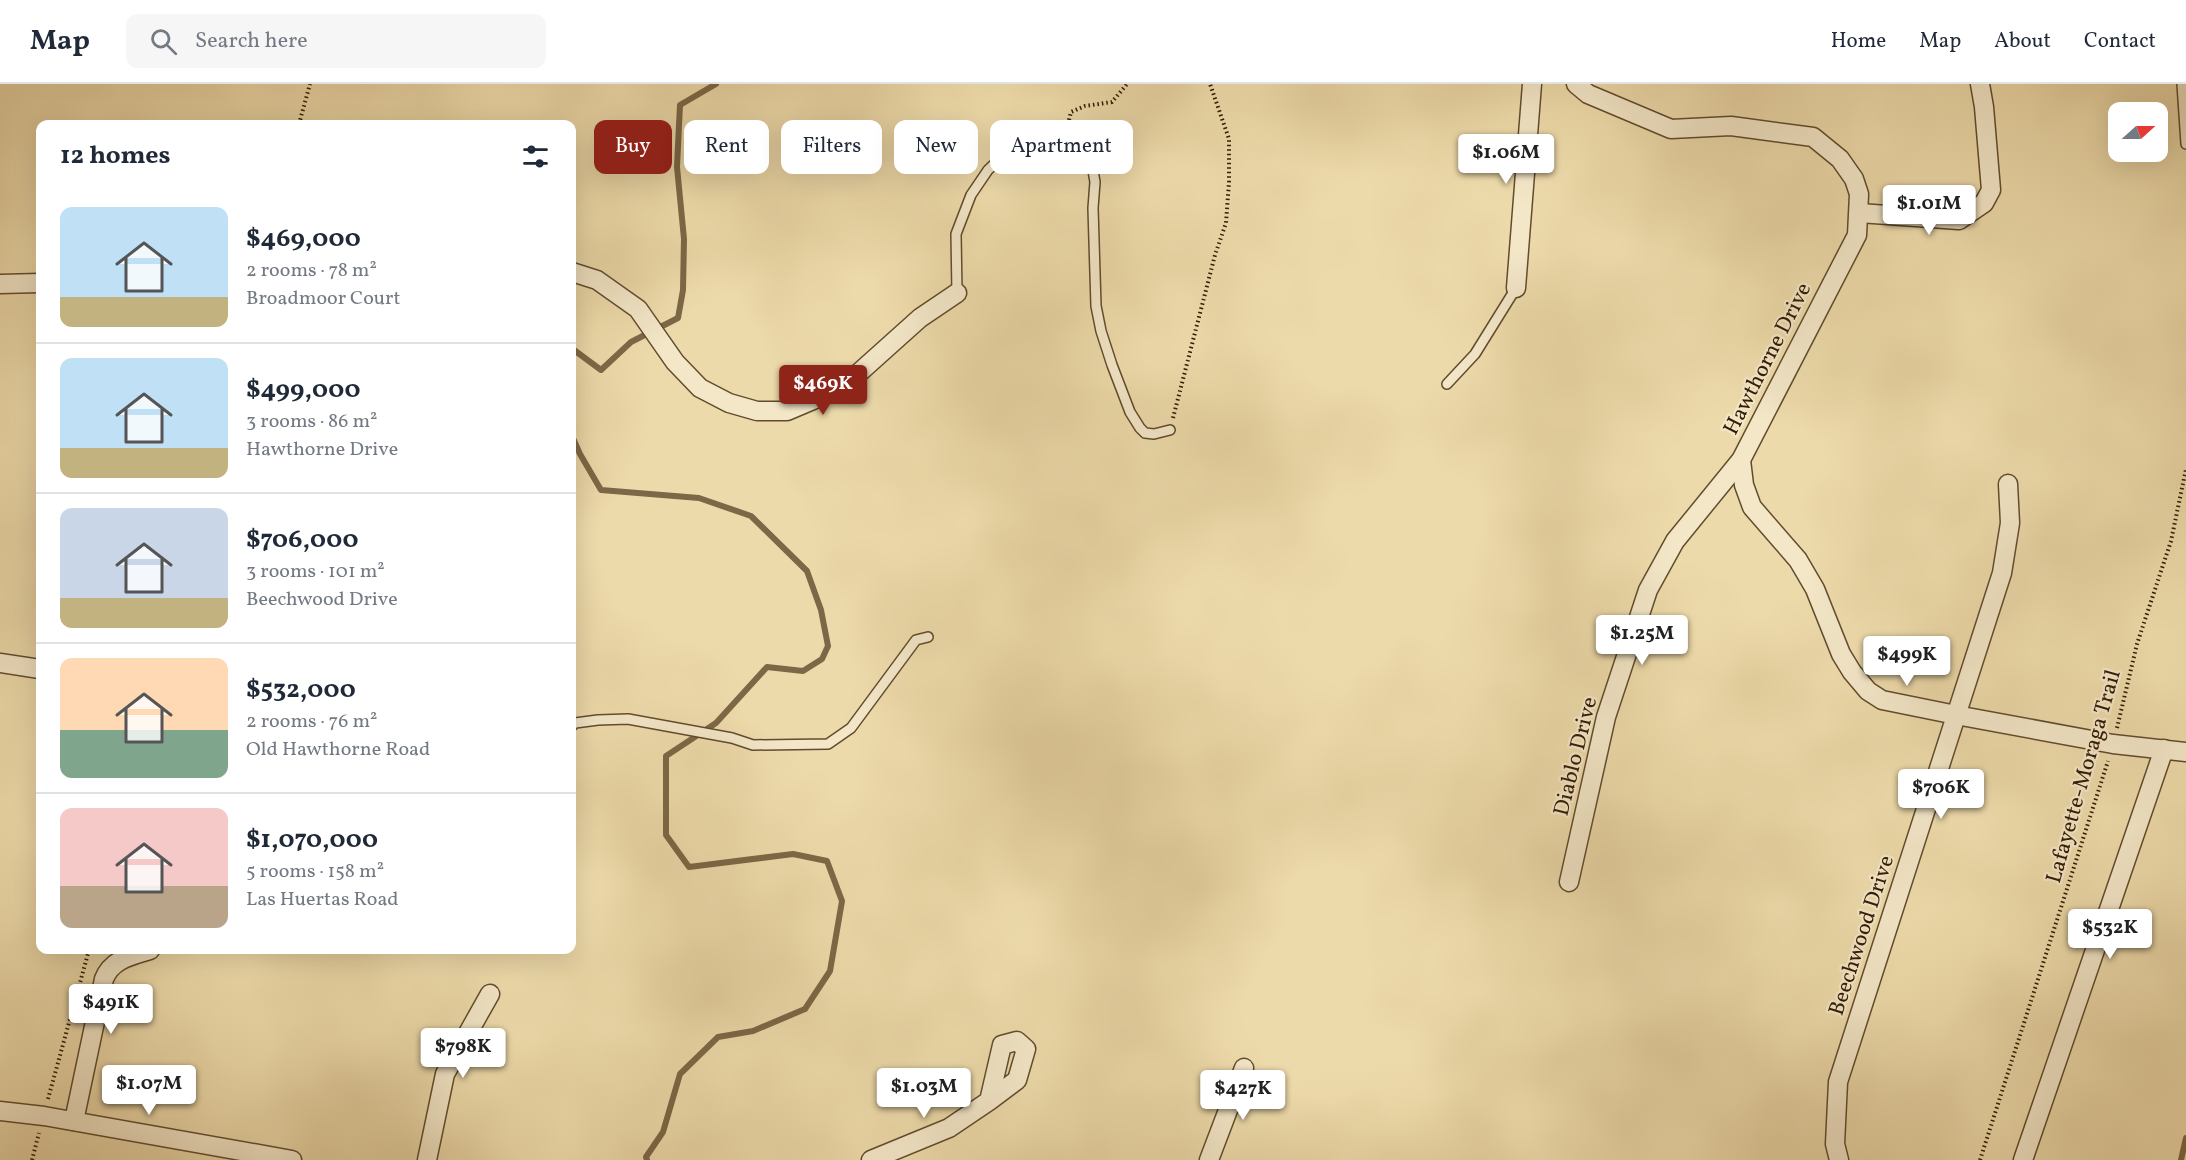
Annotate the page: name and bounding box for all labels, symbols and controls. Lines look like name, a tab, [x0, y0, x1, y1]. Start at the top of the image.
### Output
search box	[126, 14, 546, 68]
text: Map	[30, 22, 90, 61]
icon: search	[147, 25, 180, 58]
text: Search here	[195, 26, 308, 57]
text: Home	[1831, 27, 1886, 56]
text: Map	[1919, 27, 1961, 56]
text: About	[1994, 27, 2051, 56]
text: Contact	[2084, 27, 2156, 56]
north arrow	[2108, 102, 2168, 162]
map controls	[2108, 102, 2168, 162]
chip: Buy	[594, 120, 672, 174]
chip: Rent	[684, 120, 769, 174]
chip: Filters	[781, 120, 882, 174]
chip: New	[894, 120, 978, 174]
chip: Apartment	[990, 120, 1133, 174]
pin: $1.06M	[1457, 134, 1555, 185]
text: 12 homes	[60, 138, 171, 174]
text: $1.06M	[1472, 139, 1540, 167]
icon: filters	[519, 140, 552, 173]
pin: $1.01M	[1880, 185, 1978, 236]
text: $1.01M	[1897, 190, 1961, 218]
text: $469,000	[246, 221, 361, 257]
icon: home	[108, 231, 180, 303]
text: 2 rooms · 78 m²	[246, 257, 377, 285]
street label: Hawthorne Drive	[1716, 278, 1820, 441]
text: Broadmoor Court	[246, 285, 400, 313]
pin: $469K	[781, 365, 865, 416]
text: $469K	[793, 370, 853, 398]
text: $499,000	[246, 372, 361, 408]
icon: home	[108, 382, 180, 454]
text: 3 rooms · 86 m²	[246, 408, 377, 436]
text: Hawthorne Drive	[246, 436, 398, 464]
text: $706,000	[246, 522, 359, 558]
icon: home	[108, 532, 180, 604]
text: 3 rooms · 101 m²	[246, 558, 385, 586]
text: Beechwood Drive	[246, 586, 398, 614]
pin: $1.25M	[1593, 615, 1691, 666]
text: $1.25M	[1610, 620, 1674, 648]
pin: $499K	[1865, 636, 1949, 687]
text: $499K	[1877, 641, 1937, 669]
street label: Lafayette-Moraga Trail	[2039, 666, 2130, 887]
text: $532,000	[246, 672, 356, 708]
icon: home	[108, 682, 180, 754]
street label: Diablo Drive	[1547, 694, 1606, 819]
text: 2 rooms · 76 m²	[246, 708, 378, 736]
text: Old Hawthorne Road	[246, 736, 430, 764]
pin: $706K	[1899, 769, 1983, 820]
text: $706K	[1912, 774, 1970, 802]
text: $1,070,000	[246, 822, 378, 858]
icon: home	[108, 832, 180, 904]
street label: Beechwood Drive	[1822, 852, 1903, 1020]
text: 5 rooms · 158 m²	[246, 858, 384, 886]
text: Las Huertas Road	[246, 886, 399, 914]
pin: $532K	[2068, 909, 2152, 960]
text: $532K	[2082, 914, 2138, 942]
pin: $491K	[69, 984, 153, 1035]
text: $491K	[83, 989, 139, 1017]
pin: $798K	[421, 1028, 505, 1079]
text: $798K	[435, 1033, 491, 1061]
pin: $1.07M	[100, 1065, 198, 1116]
pin: $1.03M	[875, 1068, 973, 1119]
text: $1.07M	[116, 1070, 182, 1098]
pin: $427K	[1201, 1070, 1285, 1121]
text: $1.03M	[891, 1073, 957, 1101]
text: $427K	[1214, 1075, 1272, 1103]

